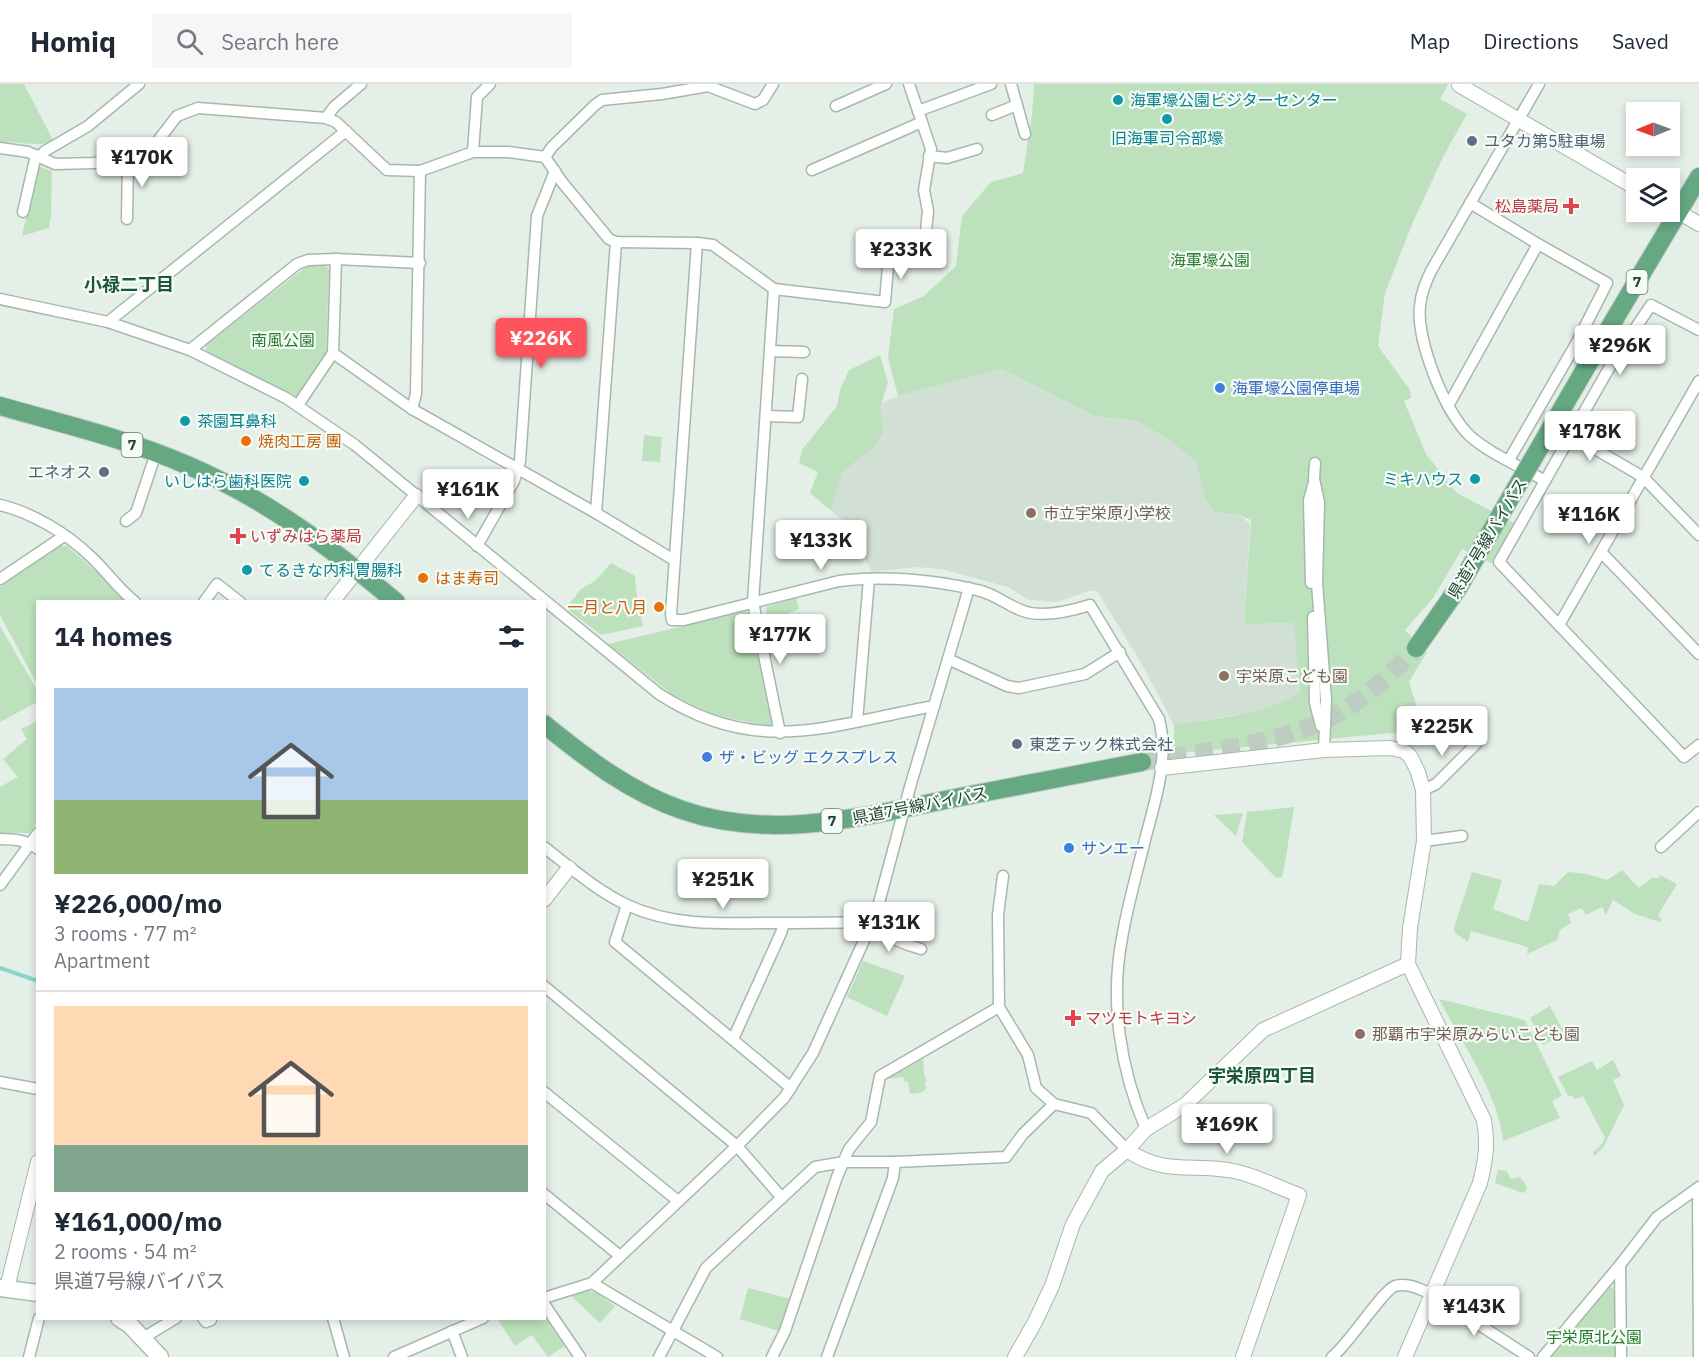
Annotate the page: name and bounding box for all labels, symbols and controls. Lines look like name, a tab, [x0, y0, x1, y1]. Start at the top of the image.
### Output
search box	[152, 14, 572, 68]
text: Homiq	[30, 23, 116, 60]
icon: search	[173, 25, 206, 58]
text: Search here	[221, 27, 339, 56]
text: Map	[1410, 27, 1450, 55]
text: Directions	[1483, 27, 1579, 55]
text: Saved	[1612, 27, 1669, 55]
place label: 海軍壕公園ビジターセンター	[1130, 90, 1338, 110]
marker: 海軍壕公園ビジターセンター	[1111, 93, 1125, 107]
north arrow	[1626, 102, 1680, 156]
map controls	[1626, 102, 1680, 222]
marker: 旧海軍司令部壕	[1160, 112, 1174, 126]
place label: 旧海軍司令部壕	[1111, 128, 1223, 148]
place label: ユタカ第5駐車場	[1484, 131, 1606, 151]
marker: ユタカ第5駐車場	[1465, 134, 1479, 148]
pin: ¥170K	[100, 137, 184, 188]
text: ¥170K	[111, 143, 173, 170]
button: layers	[1626, 168, 1680, 222]
place label: 松島薬局	[1495, 196, 1559, 216]
marker: 松島薬局	[1564, 199, 1578, 213]
pin: ¥233K	[859, 229, 943, 280]
text: ¥233K	[870, 235, 932, 262]
park label: 海軍壕公園	[1170, 250, 1250, 270]
road number: 7	[1626, 270, 1648, 294]
district label: 小禄二丁目	[84, 273, 174, 296]
pin: ¥226K	[499, 318, 583, 369]
text: ¥226K	[510, 324, 572, 351]
pin: ¥296K	[1578, 325, 1662, 376]
park label: 南風公園	[251, 330, 315, 350]
text: ¥296K	[1589, 331, 1651, 358]
place label: 海軍壕公園停車場	[1232, 378, 1360, 398]
marker: 海軍壕公園停車場	[1213, 381, 1227, 395]
place label: 茶園耳鼻科	[197, 411, 277, 431]
pin: ¥178K	[1548, 411, 1632, 462]
marker: 茶園耳鼻科	[178, 414, 192, 428]
text: ¥178K	[1559, 417, 1621, 444]
place label: 焼肉工房 團	[258, 431, 342, 451]
road number: 7	[122, 433, 142, 457]
marker: 焼肉工房 團	[239, 434, 253, 448]
place label: エネオス	[28, 462, 92, 482]
marker: エネオス	[97, 465, 111, 479]
pin: ¥161K	[426, 469, 510, 520]
place label: ミキハウス	[1383, 469, 1463, 489]
place label: いしはら歯科医院	[164, 471, 292, 491]
marker: ミキハウス	[1468, 472, 1482, 486]
marker: いしはら歯科医院	[297, 474, 311, 488]
street label: 県道7号線バイパス	[1443, 474, 1531, 602]
text: ¥161K	[437, 475, 499, 502]
pin: ¥116K	[1547, 494, 1631, 545]
text: ¥116K	[1558, 500, 1620, 527]
place label: 市立宇栄原小学校	[1043, 503, 1171, 523]
marker: 市立宇栄原小学校	[1024, 506, 1038, 520]
pin: ¥133K	[779, 520, 863, 571]
place label: いずみはら薬局	[250, 526, 362, 546]
text: ¥133K	[790, 526, 852, 553]
marker: いずみはら薬局	[231, 529, 245, 543]
place label: てるきな内科胃腸科	[259, 560, 403, 580]
marker: てるきな内科胃腸科	[240, 563, 254, 577]
place label: はま寿司	[435, 568, 499, 588]
marker: はま寿司	[416, 571, 430, 585]
place label: 一月と八月	[567, 597, 647, 617]
marker: 一月と八月	[652, 600, 666, 614]
pin: ¥177K	[738, 614, 822, 665]
text: 14 homes	[54, 619, 172, 653]
icon: filters	[495, 620, 528, 653]
text: ¥177K	[749, 620, 811, 647]
place label: 宇栄原こども園	[1236, 666, 1348, 686]
marker: 宇栄原こども園	[1217, 669, 1231, 683]
pin: ¥225K	[1400, 706, 1484, 757]
text: ¥225K	[1411, 712, 1473, 739]
icon: home	[237, 727, 345, 835]
place label: 東芝テック株式会社	[1029, 734, 1173, 754]
marker: 東芝テック株式会社	[1010, 737, 1024, 751]
place label: ザ・ビッグ エクスプレス	[719, 747, 898, 767]
marker: ザ・ビッグ エクスプレス	[700, 750, 714, 764]
street label: 県道7号線バイパス	[851, 782, 989, 828]
road number: 7	[822, 809, 842, 833]
place label: サンエー	[1081, 838, 1145, 858]
marker: サンエー	[1062, 841, 1076, 855]
pin: ¥251K	[681, 859, 765, 910]
text: ¥251K	[692, 865, 754, 892]
text: ¥226,000/mo	[54, 886, 222, 920]
pin: ¥131K	[847, 902, 931, 953]
text: ¥131K	[858, 908, 920, 935]
text: 3 rooms · 77 m²	[54, 920, 197, 947]
text: Apartment	[54, 947, 150, 974]
place label: マツモトキヨシ	[1085, 1008, 1197, 1028]
marker: マツモトキヨシ	[1066, 1011, 1080, 1025]
place label: 那覇市宇栄原みらいこども園	[1372, 1024, 1580, 1044]
marker: 那覇市宇栄原みらいこども園	[1353, 1027, 1367, 1041]
icon: home	[237, 1045, 345, 1153]
district label: 宇栄原四丁目	[1208, 1064, 1316, 1087]
pin: ¥169K	[1185, 1104, 1269, 1155]
text: ¥169K	[1196, 1110, 1258, 1137]
text: ¥161,000/mo	[54, 1204, 222, 1238]
text: 2 rooms · 54 m²	[54, 1238, 197, 1265]
text: 県道7号線バイパス	[54, 1267, 226, 1294]
pin: ¥143K	[1432, 1286, 1516, 1337]
text: ¥143K	[1443, 1292, 1505, 1319]
park label: 宇栄原北公園	[1546, 1327, 1642, 1347]

